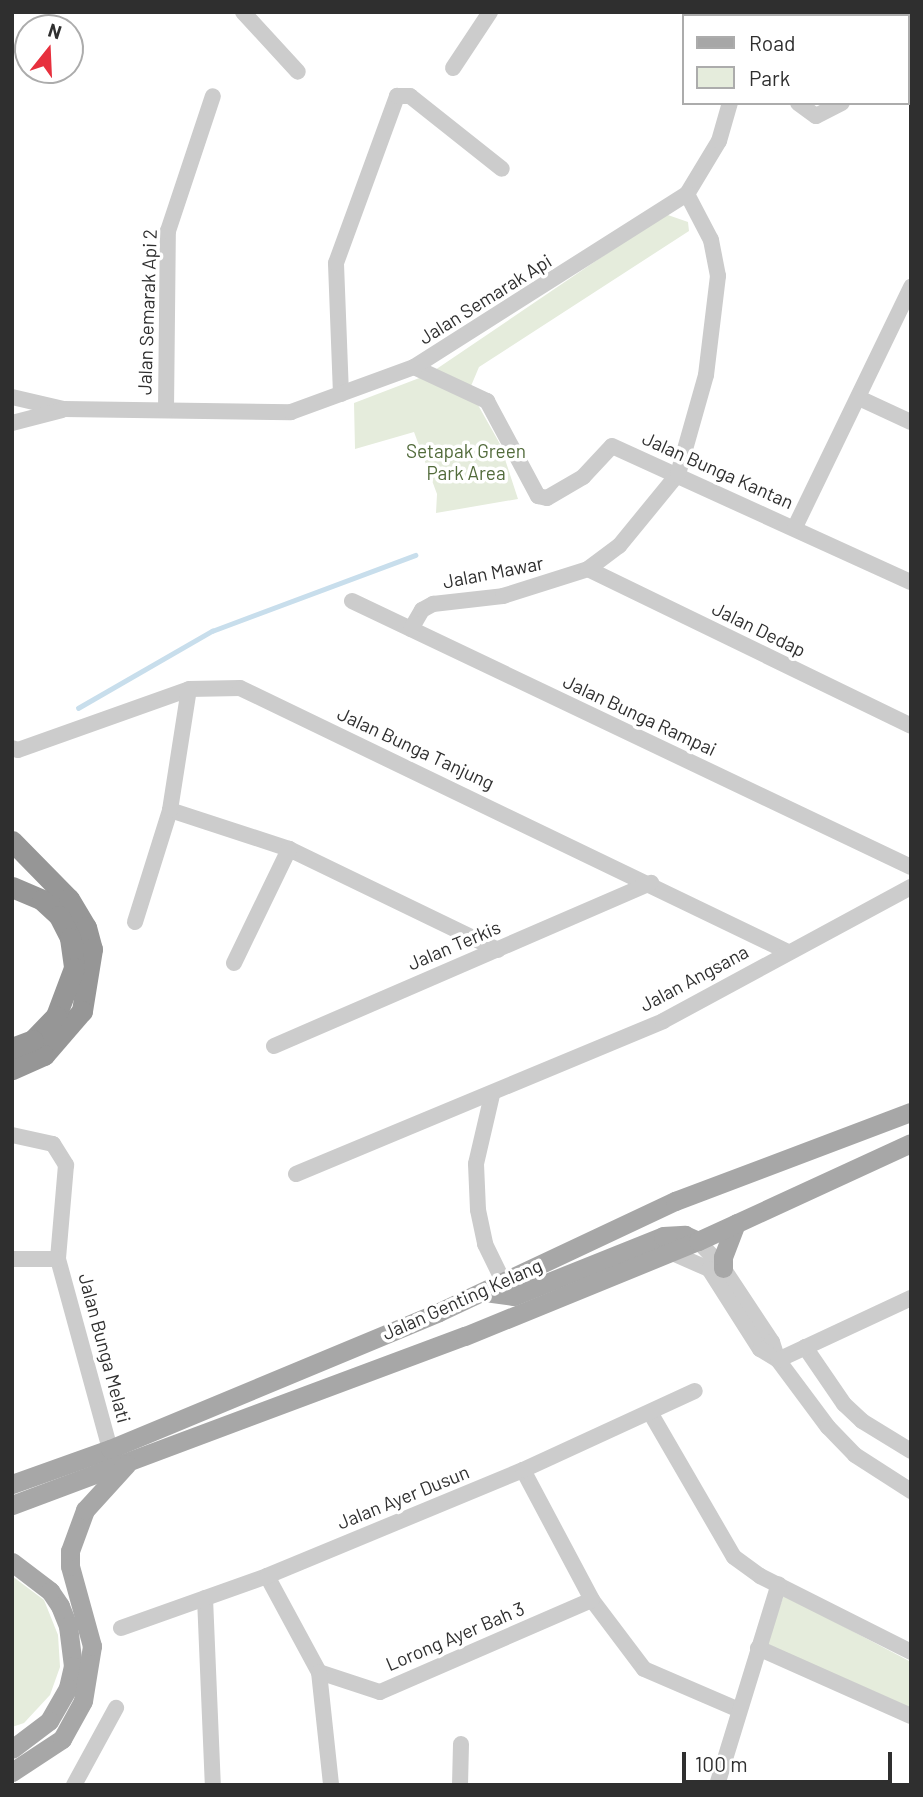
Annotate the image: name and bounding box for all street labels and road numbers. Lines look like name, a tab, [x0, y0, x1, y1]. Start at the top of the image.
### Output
street label: Jalan Semarak Api 2	[133, 229, 161, 395]
street label: Jalan Semarak Api	[414, 249, 556, 349]
street label: Jalan Bunga Kantan	[639, 426, 797, 514]
street label: Jalan Mawar	[441, 551, 545, 593]
street label: Jalan Dedap	[709, 597, 809, 661]
street label: Jalan Bunga Rampai	[560, 669, 720, 761]
street label: Jalan Bunga Tanjung	[334, 702, 498, 794]
street label: Jalan Terkis	[404, 915, 504, 975]
street label: Jalan Angsana	[636, 940, 752, 1016]
street label: Jalan Genting Kelang	[378, 1253, 546, 1345]
street label: Jalan Bunga Melati	[74, 1271, 136, 1425]
street label: Jalan Ayer Dusun	[334, 1460, 472, 1534]
street label: Lorong Ayer Bah 3	[382, 1597, 528, 1675]

